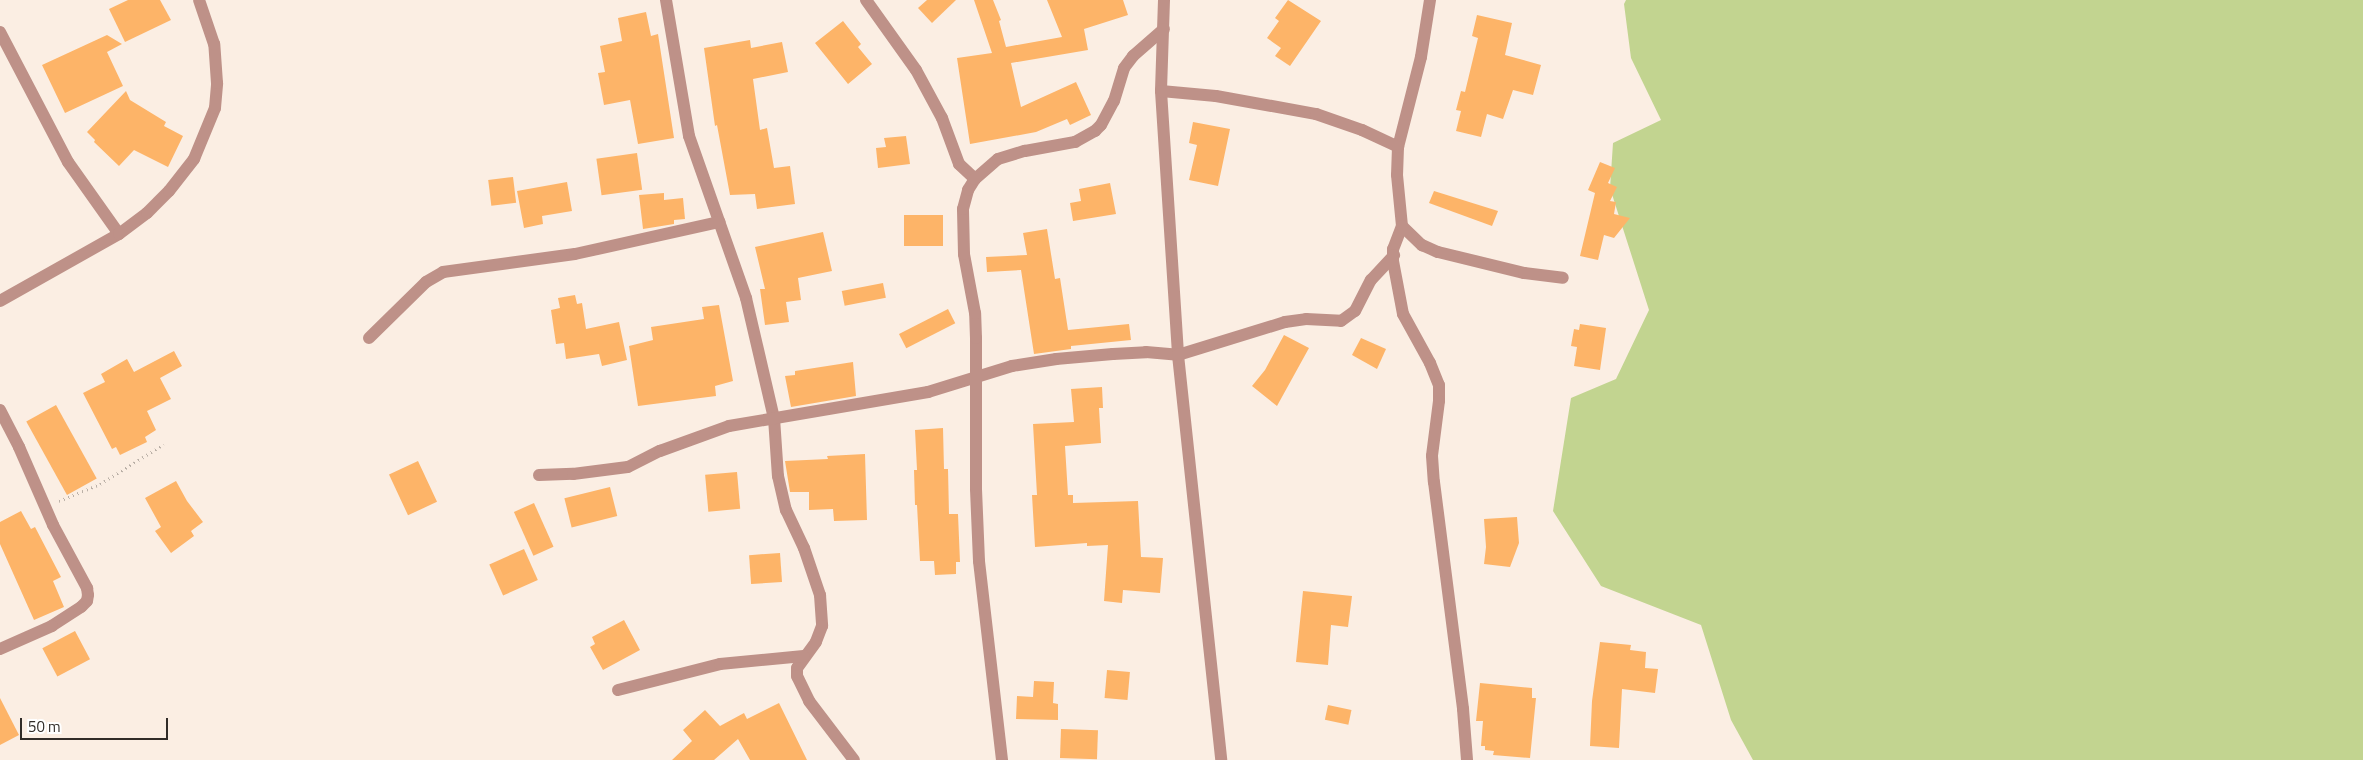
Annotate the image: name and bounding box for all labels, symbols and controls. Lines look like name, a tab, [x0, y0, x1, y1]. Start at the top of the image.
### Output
scale bar	[22, 708, 170, 740]
text: 50 m	[28, 715, 61, 738]

